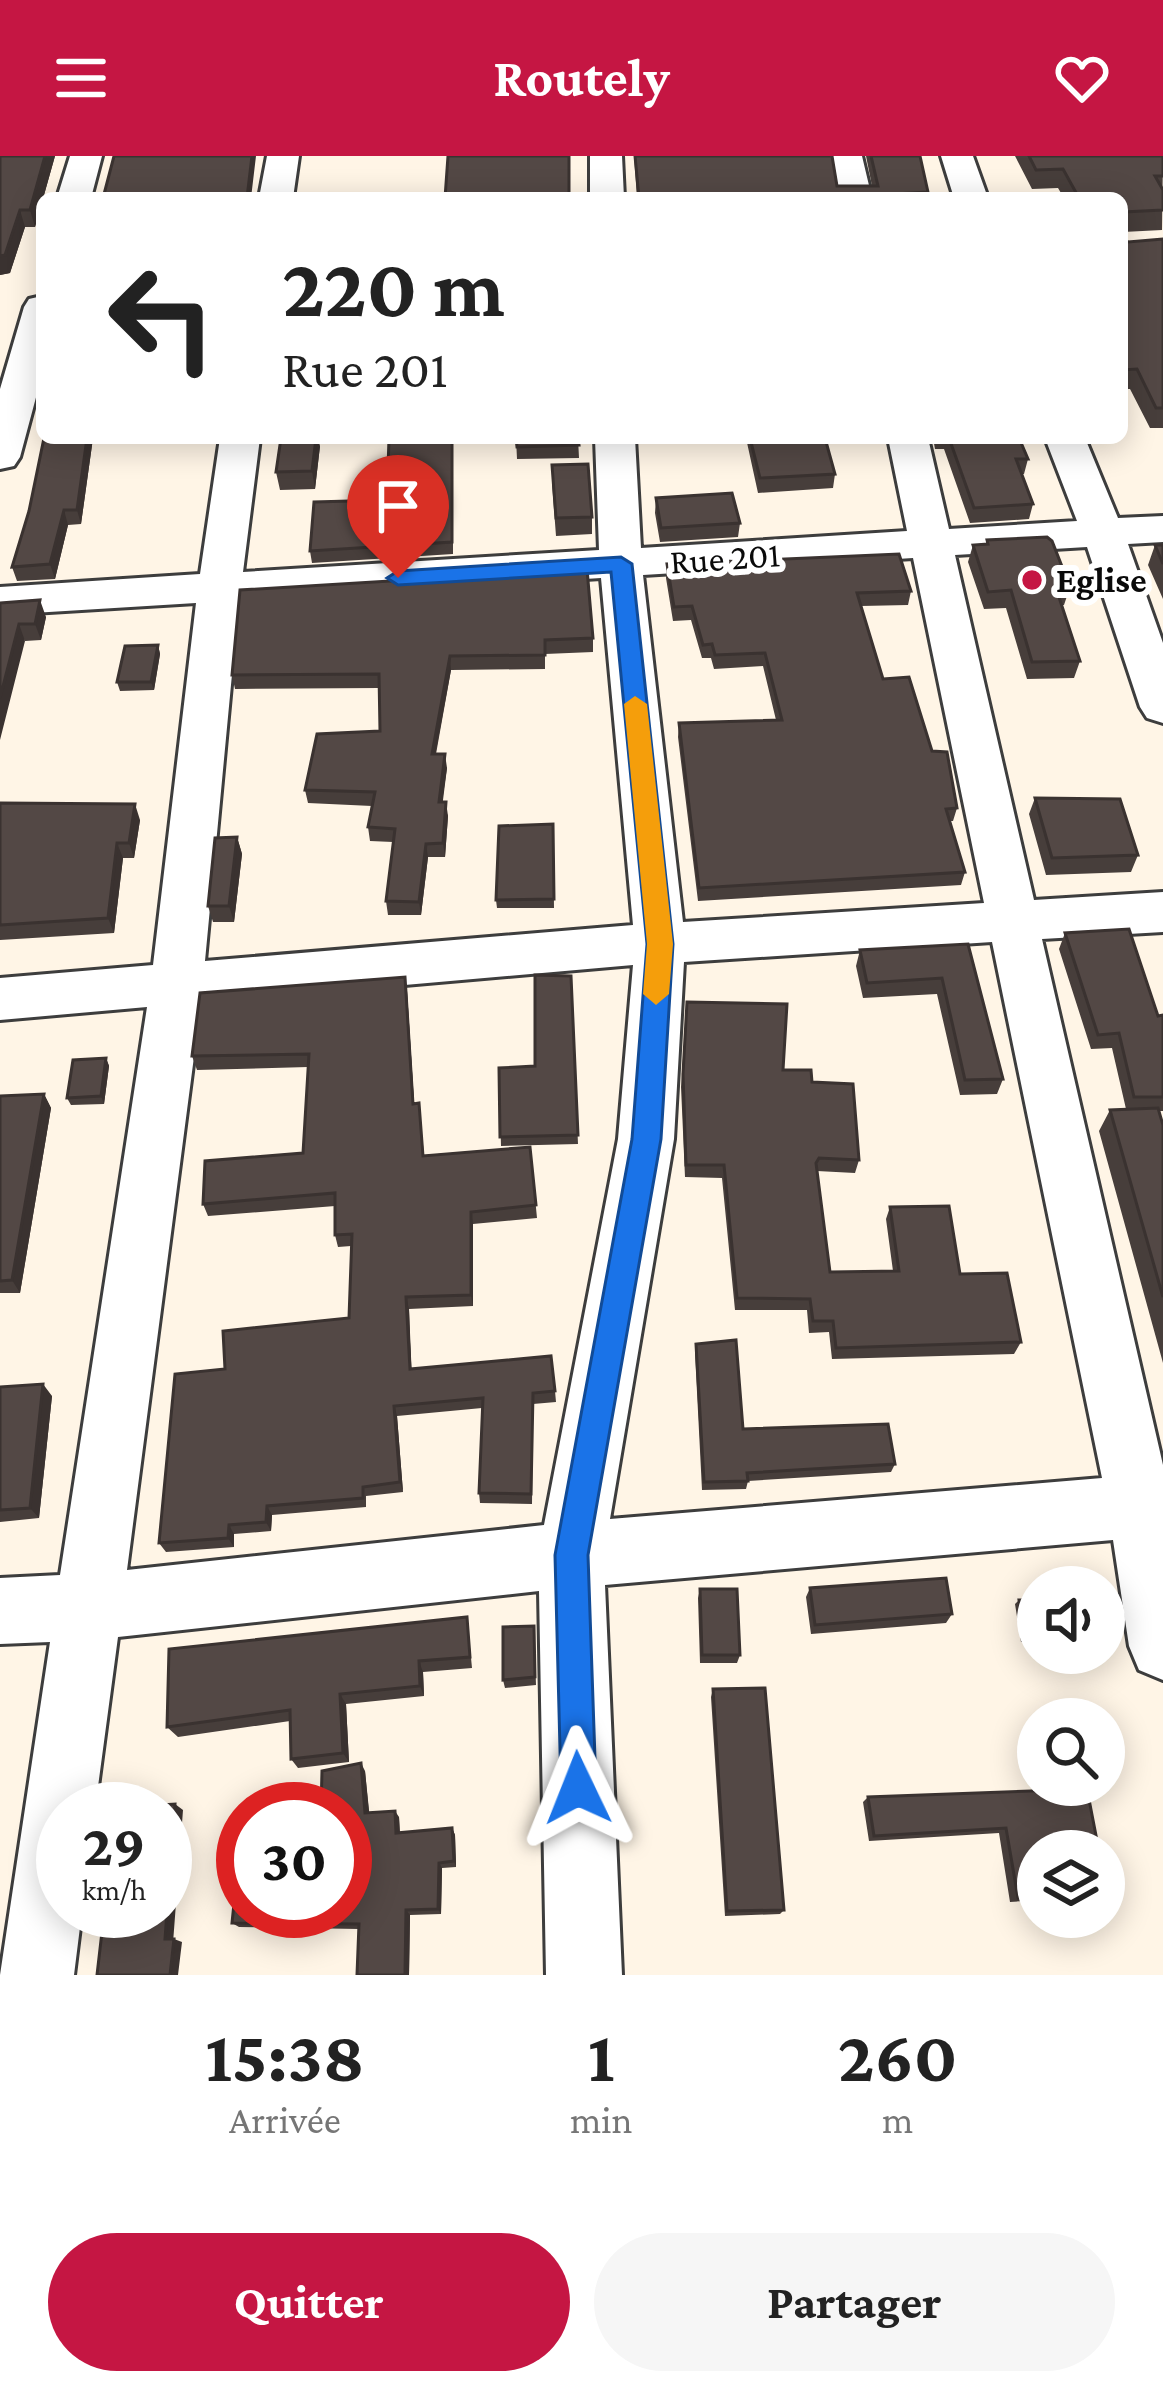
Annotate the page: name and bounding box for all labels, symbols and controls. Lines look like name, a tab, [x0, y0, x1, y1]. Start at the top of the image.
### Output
icon: menu	[48, 45, 114, 111]
icon: heart	[1049, 45, 1115, 111]
text: Routely	[493, 48, 670, 108]
icon: left	[84, 240, 240, 396]
text: 220 m	[282, 241, 505, 334]
text: Rue 201	[282, 339, 448, 399]
pin	[347, 455, 449, 578]
icon: arrive	[365, 473, 431, 539]
street label: Rue 201	[668, 534, 782, 582]
place label: Eglise	[1056, 560, 1147, 600]
marker: Eglise	[1019, 567, 1045, 593]
map controls	[1017, 1566, 1125, 1938]
button: sound	[1017, 1566, 1125, 1674]
button: search	[1017, 1698, 1125, 1806]
position arrow	[515, 1725, 641, 1851]
speed limit sign: 30	[216, 1782, 372, 1938]
text: 29	[82, 1811, 146, 1878]
button: layers	[1017, 1830, 1125, 1938]
text: km/h	[82, 1873, 146, 1906]
text: 15:38	[205, 2016, 365, 2096]
text: 1	[588, 2016, 615, 2096]
text: 260	[838, 2016, 958, 2096]
text: Arrivée	[229, 2098, 341, 2141]
text: min	[570, 2098, 633, 2141]
text: m	[882, 2098, 913, 2141]
button: Quitter	[48, 2233, 570, 2371]
button: Partager	[594, 2233, 1115, 2371]

